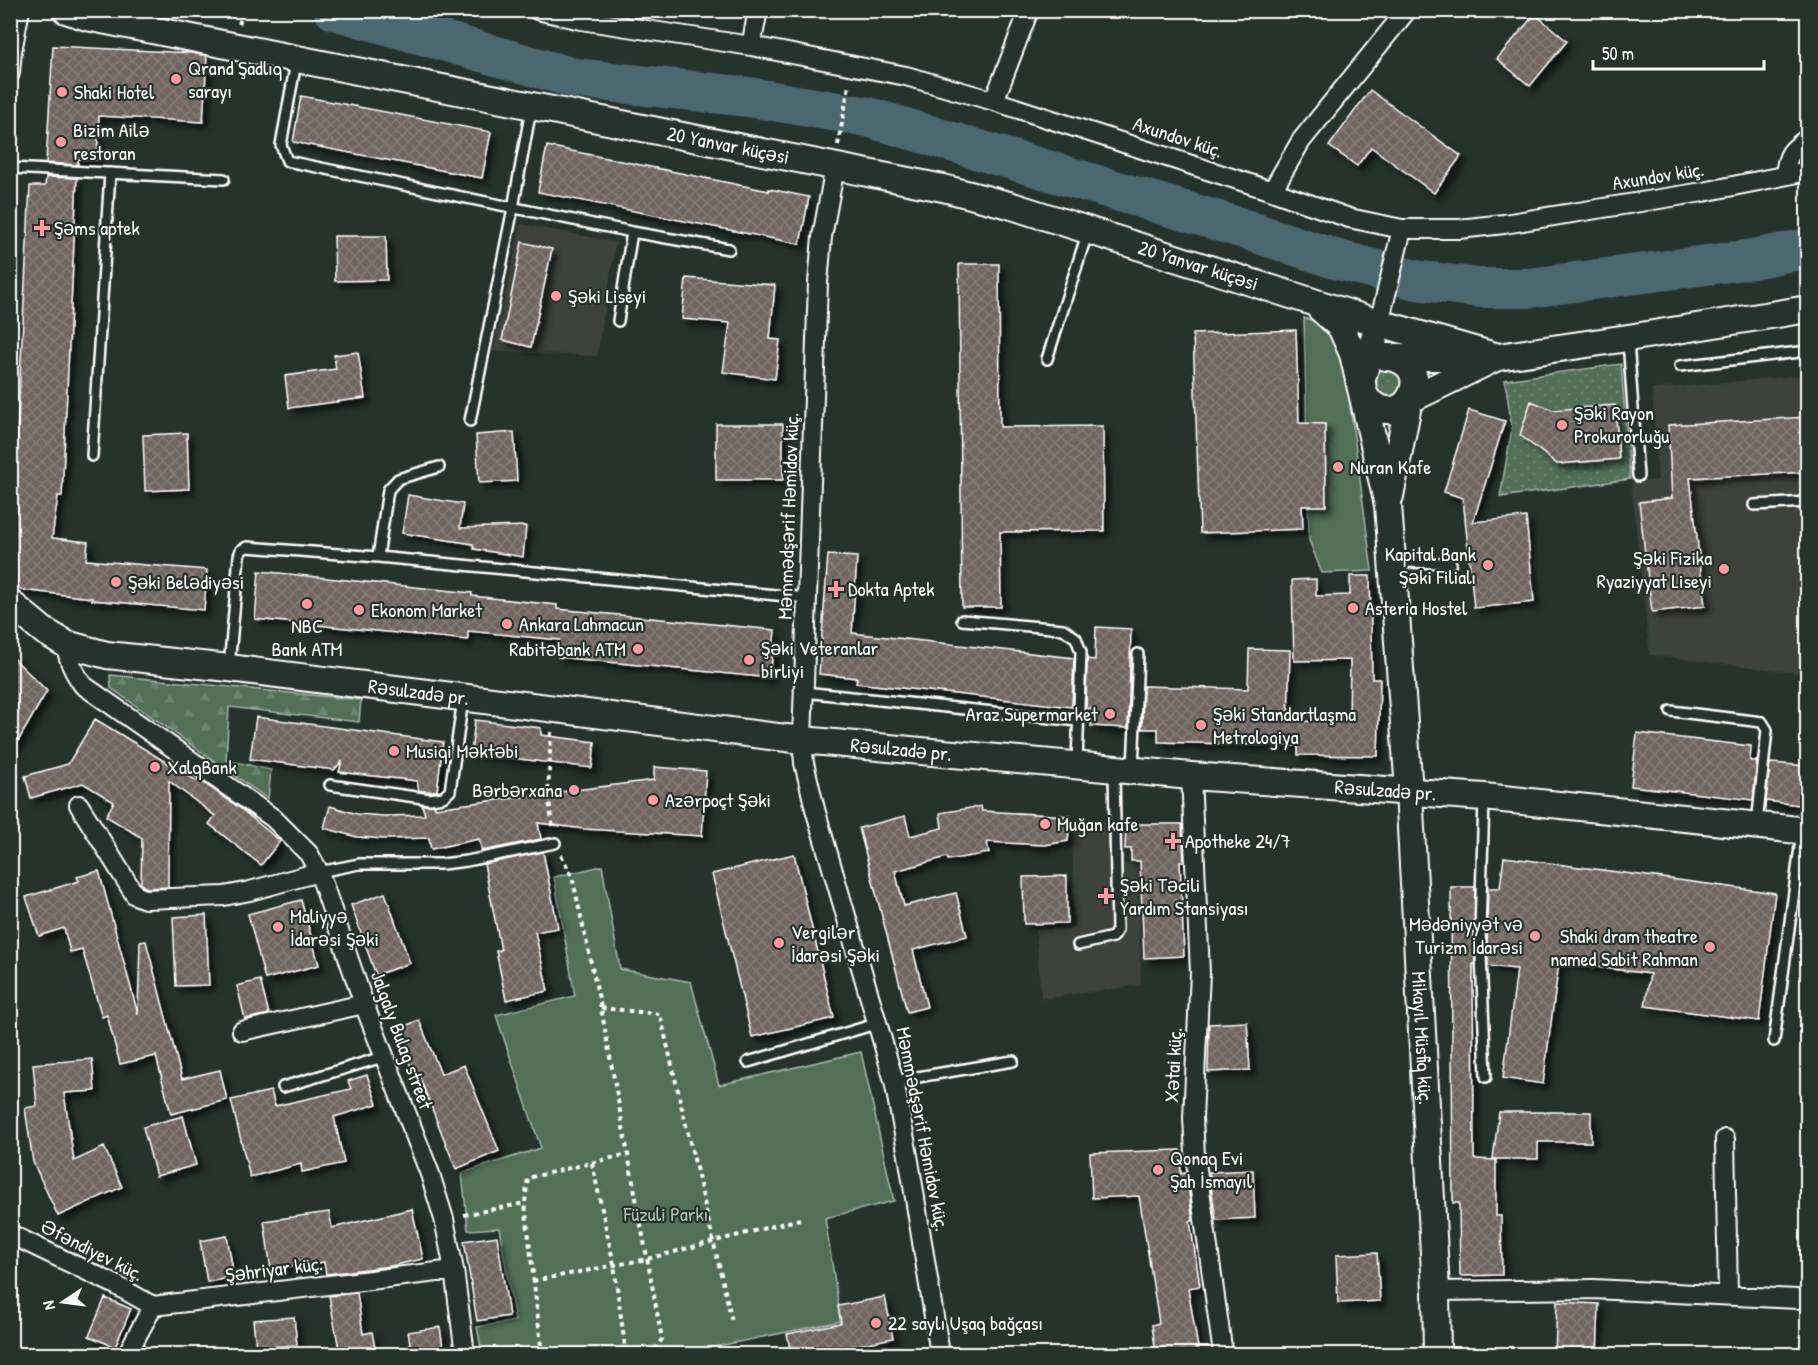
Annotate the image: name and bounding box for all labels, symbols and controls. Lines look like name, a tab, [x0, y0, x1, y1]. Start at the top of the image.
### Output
scale bar	[1593, 33, 1764, 71]
text: 50 m	[1602, 41, 1634, 66]
place label: Qrand Şadlıq sarayı	[188, 54, 282, 104]
marker: Qrand Şadlıq sarayı	[169, 72, 183, 86]
place label: Shaki Hotel	[74, 78, 155, 105]
marker: Shaki Hotel	[55, 85, 69, 99]
street label: Axundov küç.	[1130, 109, 1226, 164]
place label: Bizim Ailə restoran	[73, 116, 150, 166]
street label: 20 Yanvar küçəsi	[665, 119, 792, 170]
marker: Bizim Ailə restoran	[54, 135, 68, 149]
street label: Axundov küç.	[1610, 155, 1706, 196]
place label: Şəms aptek	[54, 214, 140, 241]
marker: Şəms aptek	[35, 221, 49, 235]
street label: 20 Yanvar küçəsi	[1135, 233, 1262, 297]
place label: Şəki Liseyi	[568, 282, 646, 309]
marker: Şəki Liseyi	[549, 289, 563, 303]
place label: Şəki Rayon Prokurorluğu	[1574, 399, 1669, 449]
street label: Məmmədşərif Həmidov küç.	[770, 412, 805, 620]
marker: Şəki Rayon Prokurorluğu	[1555, 418, 1569, 432]
place label: Nuran Kafe	[1350, 453, 1431, 480]
marker: Nuran Kafe	[1331, 460, 1345, 474]
place label: Kapital Bank Şəki Filialı	[1385, 540, 1476, 590]
place label: Şəki Fizika Ryaziyyat Liseyi	[1597, 544, 1712, 594]
marker: Kapital Bank Şəki Filialı	[1481, 558, 1495, 572]
marker: Şəki Fizika Ryaziyyat Liseyi	[1717, 562, 1731, 576]
place label: Şəki Belədiyəsi	[128, 568, 244, 595]
marker: Şəki Belədiyəsi	[109, 575, 123, 589]
place label: Dokta Aptek	[848, 575, 935, 602]
marker: Dokta Aptek	[829, 582, 843, 596]
place label: Asteria Hostel	[1365, 594, 1468, 621]
place label: Ekonom Market	[371, 596, 483, 623]
marker: NBC Bank ATM	[300, 597, 314, 611]
marker: Asteria Hostel	[1346, 601, 1360, 615]
marker: Ekonom Market	[352, 603, 366, 617]
place label: Ankara Lahmacun	[519, 610, 644, 637]
place label: NBC Bank ATM	[272, 612, 342, 662]
marker: Ankara Lahmacun	[500, 617, 514, 631]
place label: Şəki Veteranlar birliyi	[761, 634, 878, 684]
place label: Rabitəbank ATM	[509, 635, 626, 662]
marker: Rabitəbank ATM	[631, 642, 645, 656]
marker: Şəki Veteranlar birliyi	[742, 653, 756, 667]
street label: Rəsulzadə pr.	[367, 672, 471, 711]
place label: Araz Supermarket	[966, 700, 1099, 727]
place label: Şəki Standartlaşma Metrologiya	[1213, 700, 1356, 750]
marker: Araz Supermarket	[1103, 707, 1117, 721]
marker: Şəki Standartlaşma Metrologiya	[1194, 718, 1208, 732]
street label: Rəsulzadə pr.	[849, 731, 953, 767]
place label: Musiqi Məktəbi	[406, 737, 518, 764]
marker: Musiqi Məktəbi	[387, 744, 401, 758]
place label: XalqBank	[167, 753, 237, 780]
marker: XalqBank	[148, 760, 162, 774]
street label: Rəsulzadə pr.	[1334, 772, 1437, 807]
place label: Bərbərxana	[472, 776, 562, 803]
marker: Bərbərxana	[567, 783, 581, 797]
place label: Azərpoçt Şəki	[665, 786, 771, 813]
marker: Azərpoçt Şəki	[646, 793, 660, 807]
place label: Muğan kafe	[1057, 810, 1139, 837]
marker: Muğan kafe	[1038, 817, 1052, 831]
place label: Apotheke 24/7	[1185, 827, 1291, 854]
marker: Apotheke 24/7	[1166, 834, 1180, 848]
place label: Şəki Təcili Yardım Stansiyası	[1120, 871, 1248, 921]
marker: Şəki Təcili Yardım Stansiyası	[1097, 887, 1115, 905]
place label: Maliyyə İdarəsi Şəki	[290, 902, 379, 952]
place label: Mədəniyyət və Turizm İdarəsi	[1409, 910, 1523, 960]
place label: Vergilər İdarəsi Şəki	[791, 918, 880, 968]
marker: Maliyyə İdarəsi Şəki	[271, 920, 285, 934]
place label: Shaki dram theatre named Sabit Rahman	[1550, 922, 1698, 972]
marker: Mədəniyyət və Turizm İdarəsi	[1528, 929, 1542, 943]
marker: Vergilər İdarəsi Şəki	[772, 936, 786, 950]
marker: Shaki dram theatre named Sabit Rahman	[1703, 940, 1717, 954]
street label: Jalgaly Bulag street	[365, 967, 440, 1114]
street label: Mikayıl Müsfiq küç.	[1406, 971, 1440, 1105]
street label: Məmmədşərif Həmidov küç.	[890, 1025, 957, 1233]
street label: Xətai küç.	[1157, 1027, 1188, 1103]
place label: Qonaq Evi Şah İsmayıl	[1170, 1144, 1253, 1194]
marker: Qonaq Evi Şah İsmayıl	[1151, 1163, 1165, 1177]
park label: Füzuli Parkı	[623, 1200, 708, 1227]
street label: Əfəndiyev küç.	[36, 1212, 148, 1287]
street label: Şəhriyar küç.	[224, 1249, 324, 1288]
north arrow	[33, 1272, 93, 1332]
text: N	[37, 1298, 60, 1312]
place label: 22 saylı Uşaq bağçası	[888, 1309, 1043, 1336]
marker: 22 saylı Uşaq bağçası	[869, 1316, 883, 1330]

